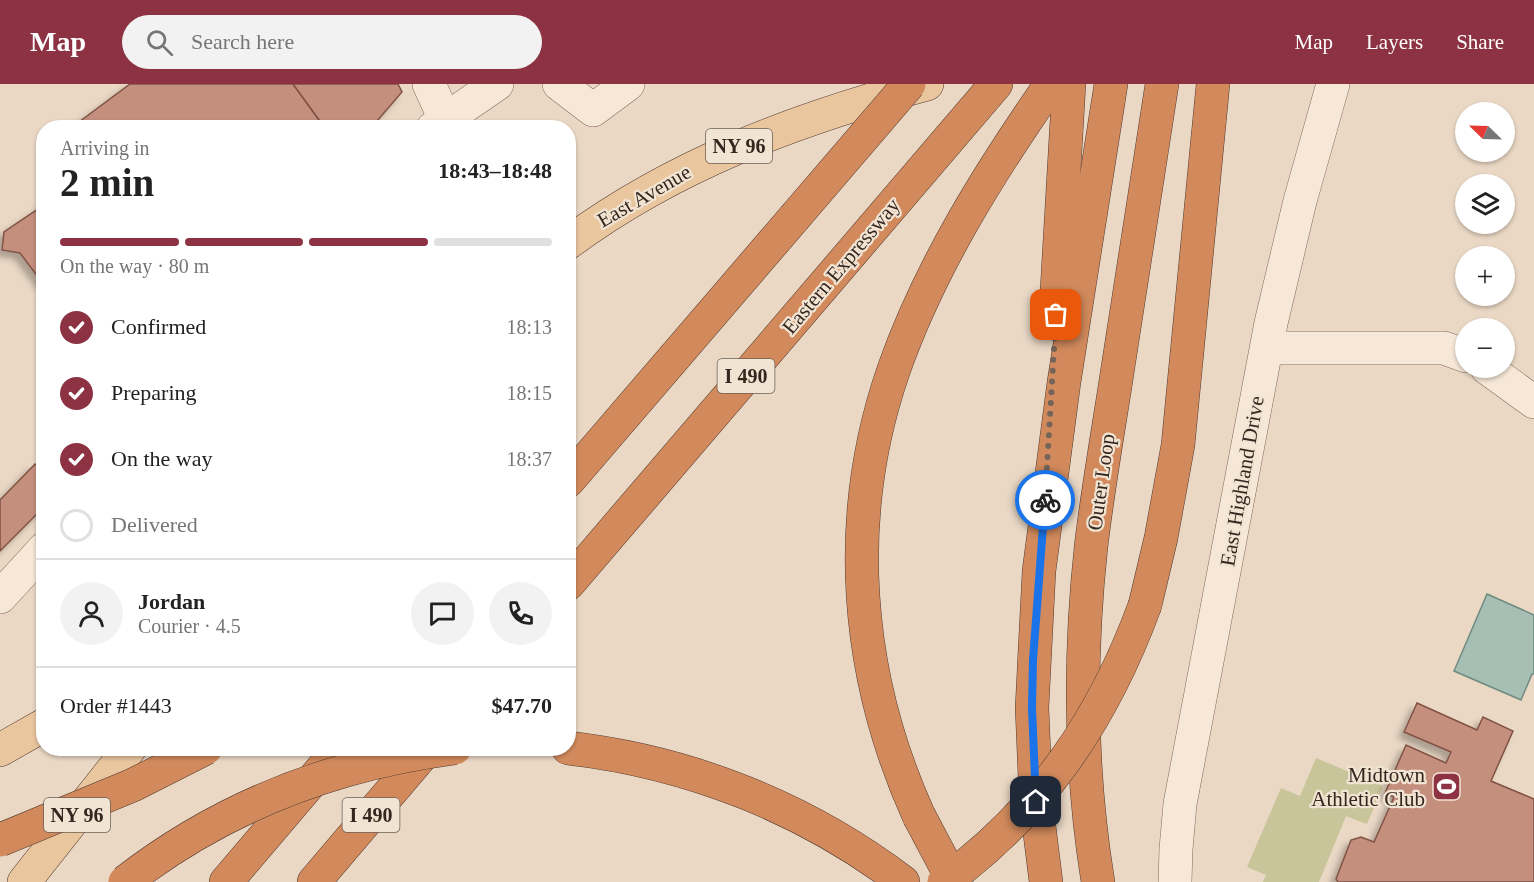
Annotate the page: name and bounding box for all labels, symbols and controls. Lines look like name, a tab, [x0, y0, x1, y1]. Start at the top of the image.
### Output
search box	[122, 15, 542, 69]
text: Map	[30, 26, 86, 57]
icon: search	[143, 26, 176, 59]
text: Search here	[191, 29, 294, 54]
text: Map	[1295, 30, 1333, 54]
text: Layers	[1366, 30, 1423, 54]
text: Share	[1456, 30, 1504, 54]
north arrow	[1455, 102, 1515, 162]
map controls	[1455, 102, 1515, 378]
road number: NY 96	[706, 129, 772, 163]
text: Arriving in	[60, 137, 149, 159]
text: 18:43–18:48	[438, 158, 552, 183]
street label: East Avenue	[593, 160, 695, 232]
text: 2 min	[60, 161, 154, 204]
button: layers	[1455, 174, 1515, 234]
street label: Eastern Expressway	[777, 193, 905, 339]
button: +	[1455, 246, 1515, 306]
text: On the way · 80 m	[60, 255, 209, 277]
pin	[1030, 289, 1081, 340]
icon: bag	[1039, 298, 1072, 331]
icon: check	[60, 311, 93, 344]
text: Confirmed	[111, 314, 206, 339]
text: 18:13	[506, 316, 552, 338]
button: −	[1455, 318, 1515, 378]
road number: I 490	[718, 359, 774, 393]
icon: check	[60, 377, 93, 410]
text: Preparing	[111, 380, 197, 405]
text: 18:15	[506, 382, 552, 404]
street label: East Highland Drive	[1215, 394, 1269, 568]
street label: Outer Loop	[1082, 432, 1120, 532]
icon: check	[60, 443, 93, 476]
text: On the way	[111, 446, 212, 471]
text: 18:37	[506, 448, 552, 470]
courier	[1015, 470, 1075, 530]
icon: bike	[1029, 484, 1062, 517]
text: Delivered	[111, 512, 198, 537]
button: person	[60, 582, 123, 645]
button: chat	[411, 582, 474, 645]
button: phone	[489, 582, 552, 645]
text: Jordan	[138, 589, 205, 614]
text: Courier · 4.5	[138, 615, 241, 637]
text: Order #1443	[60, 693, 172, 718]
text: $47.70	[492, 693, 552, 718]
place label: Midtown Athletic Club	[1311, 763, 1425, 811]
sports icon: Midtown Athletic Club	[1430, 771, 1462, 803]
pin	[1010, 776, 1061, 827]
icon: home	[1019, 785, 1052, 818]
road number: NY 96	[44, 798, 110, 832]
road number: I 490	[342, 798, 400, 832]

